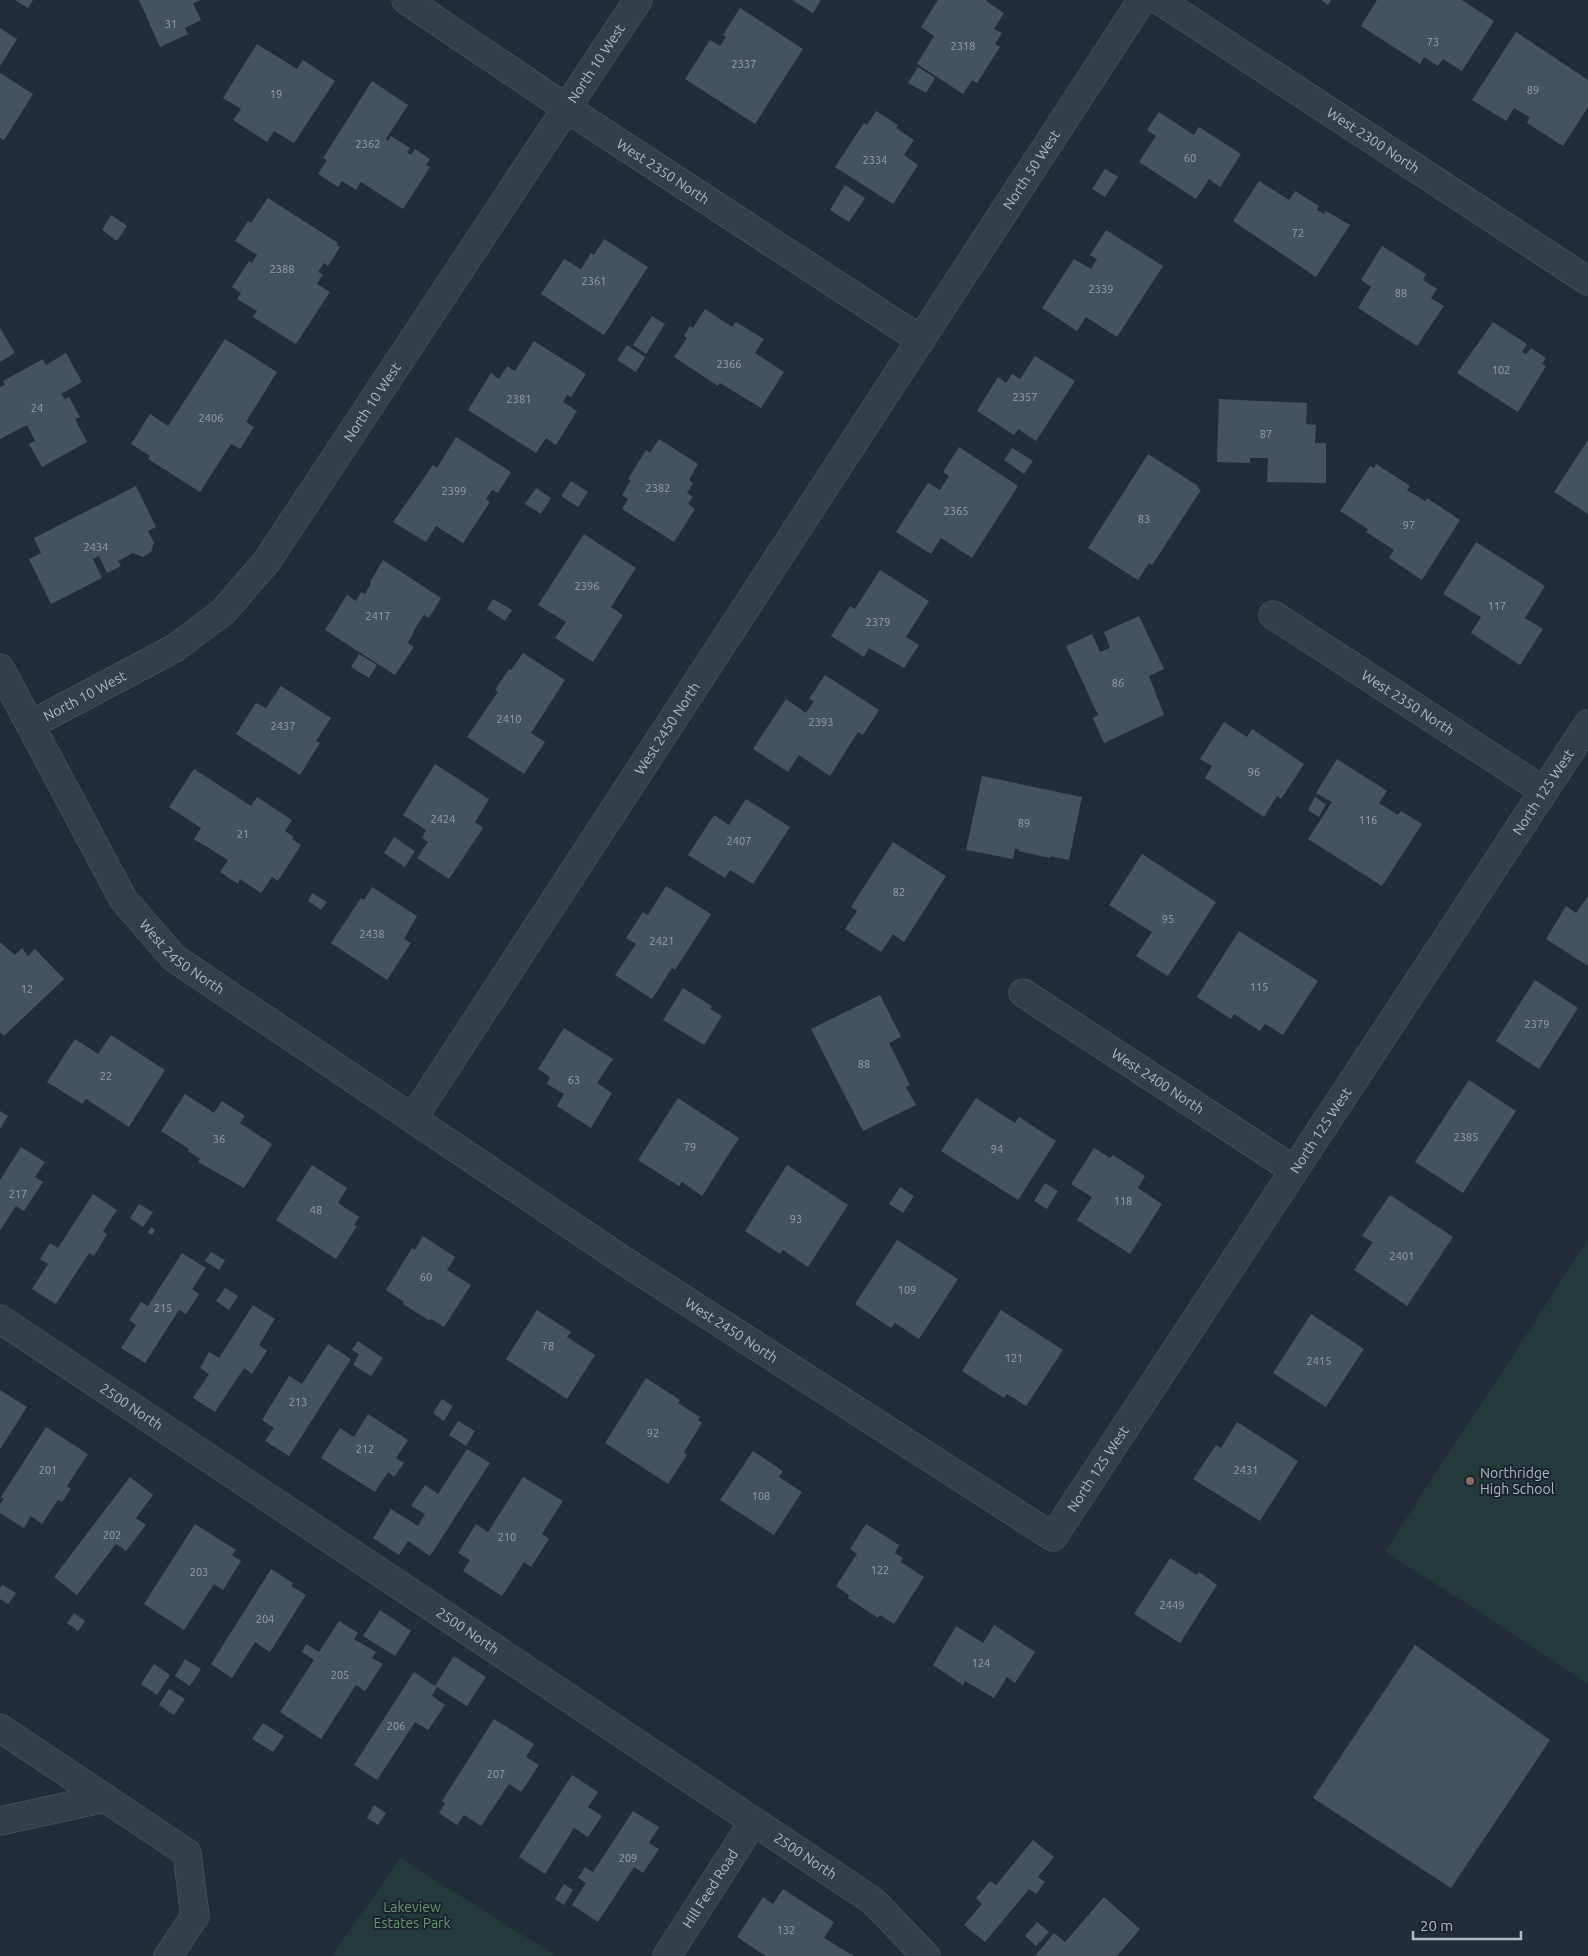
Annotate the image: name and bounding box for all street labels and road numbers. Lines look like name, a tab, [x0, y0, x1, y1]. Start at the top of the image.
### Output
street label: North 10 West	[564, 21, 628, 106]
street label: West 2300 North	[1324, 104, 1422, 176]
street label: North 50 West	[1000, 127, 1063, 212]
street label: West 2350 North	[614, 135, 712, 207]
street label: North 10 West	[340, 359, 404, 445]
street label: North 10 West	[41, 667, 129, 724]
street label: West 2350 North	[1359, 667, 1457, 739]
street label: West 2450 North	[631, 679, 703, 778]
street label: North 125 West	[1509, 746, 1577, 838]
street label: West 2450 North	[136, 916, 227, 998]
street label: West 2400 North	[1109, 1045, 1207, 1117]
street label: North 125 West	[1287, 1084, 1355, 1176]
street label: West 2450 North	[682, 1294, 781, 1366]
street label: 2500 North	[97, 1380, 166, 1433]
street label: North 125 West	[1064, 1422, 1132, 1515]
street label: 2500 North	[433, 1604, 502, 1657]
street label: 2500 North	[771, 1829, 840, 1883]
street label: Hill Feed Road	[679, 1846, 741, 1931]

